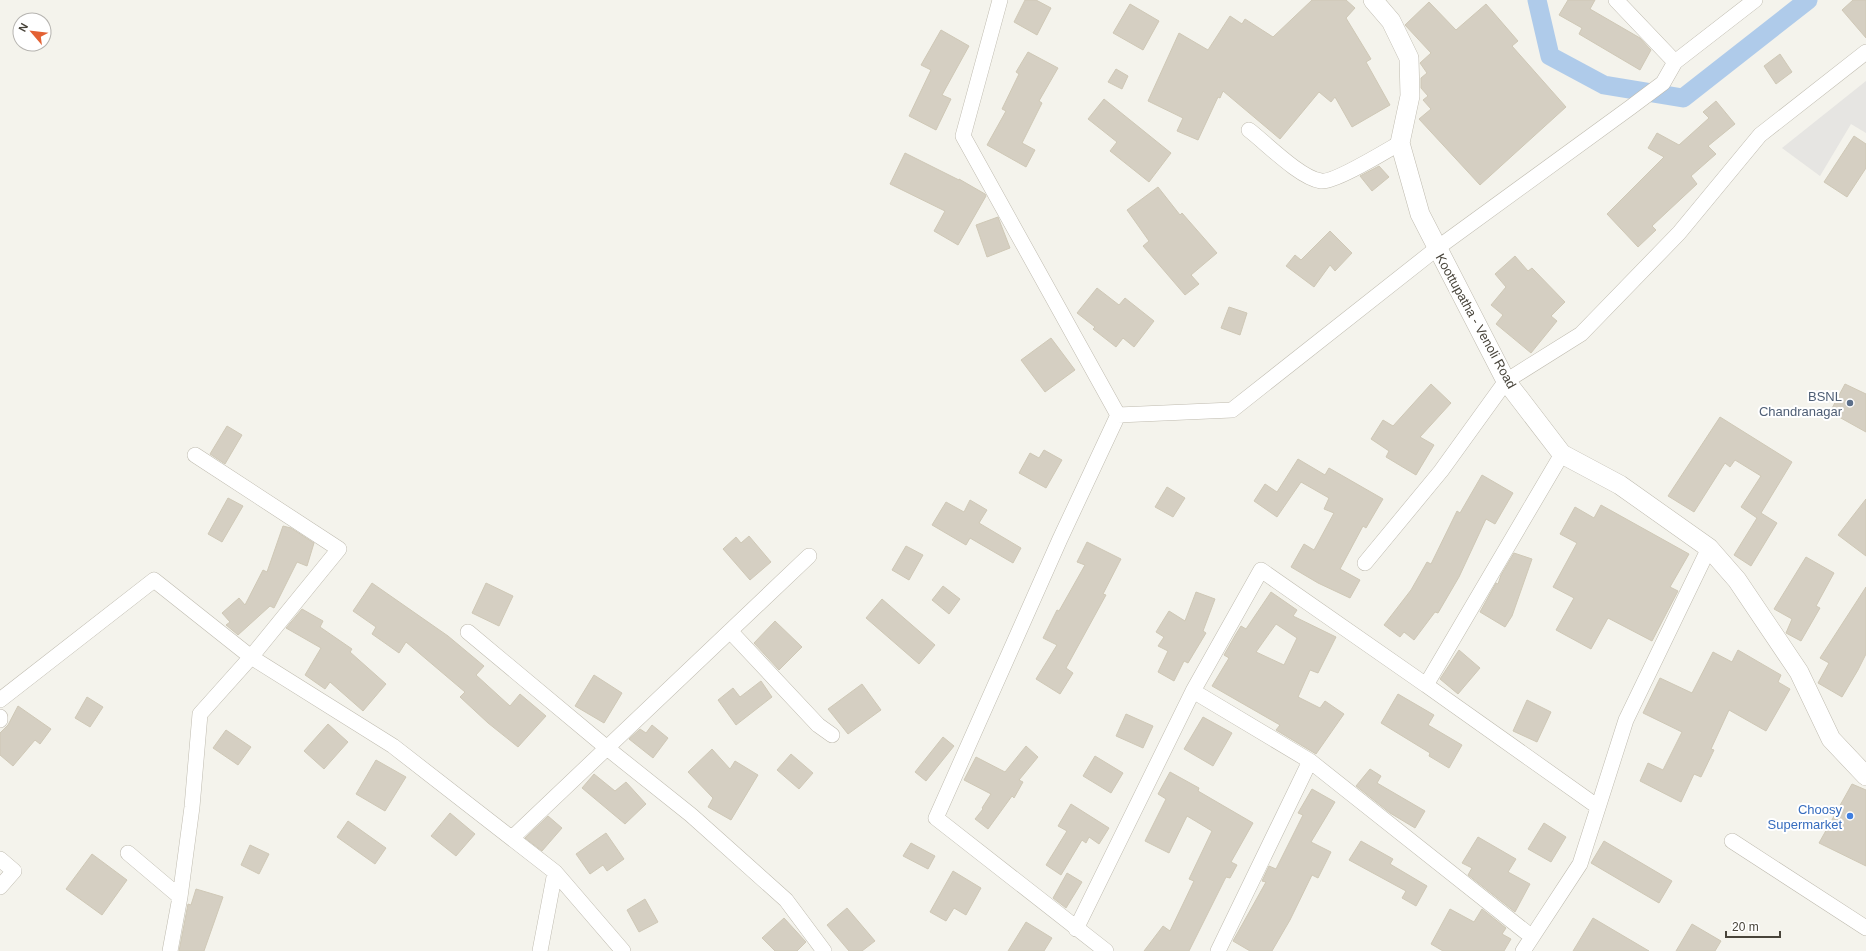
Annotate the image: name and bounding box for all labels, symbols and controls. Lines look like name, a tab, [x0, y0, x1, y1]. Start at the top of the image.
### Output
north arrow	[12, 12, 52, 52]
text: N	[16, 21, 30, 34]
street label: Koottupatha - Venoli Road	[1433, 251, 1519, 391]
place label: BSNL Chandranagar	[1759, 389, 1843, 419]
marker: BSNL Chandranagar	[1845, 398, 1855, 408]
place label: Choosy Supermarket	[1768, 802, 1843, 832]
marker: Choosy Supermarket	[1845, 811, 1855, 821]
scale bar	[1726, 913, 1780, 939]
text: 20 m	[1732, 920, 1759, 934]

